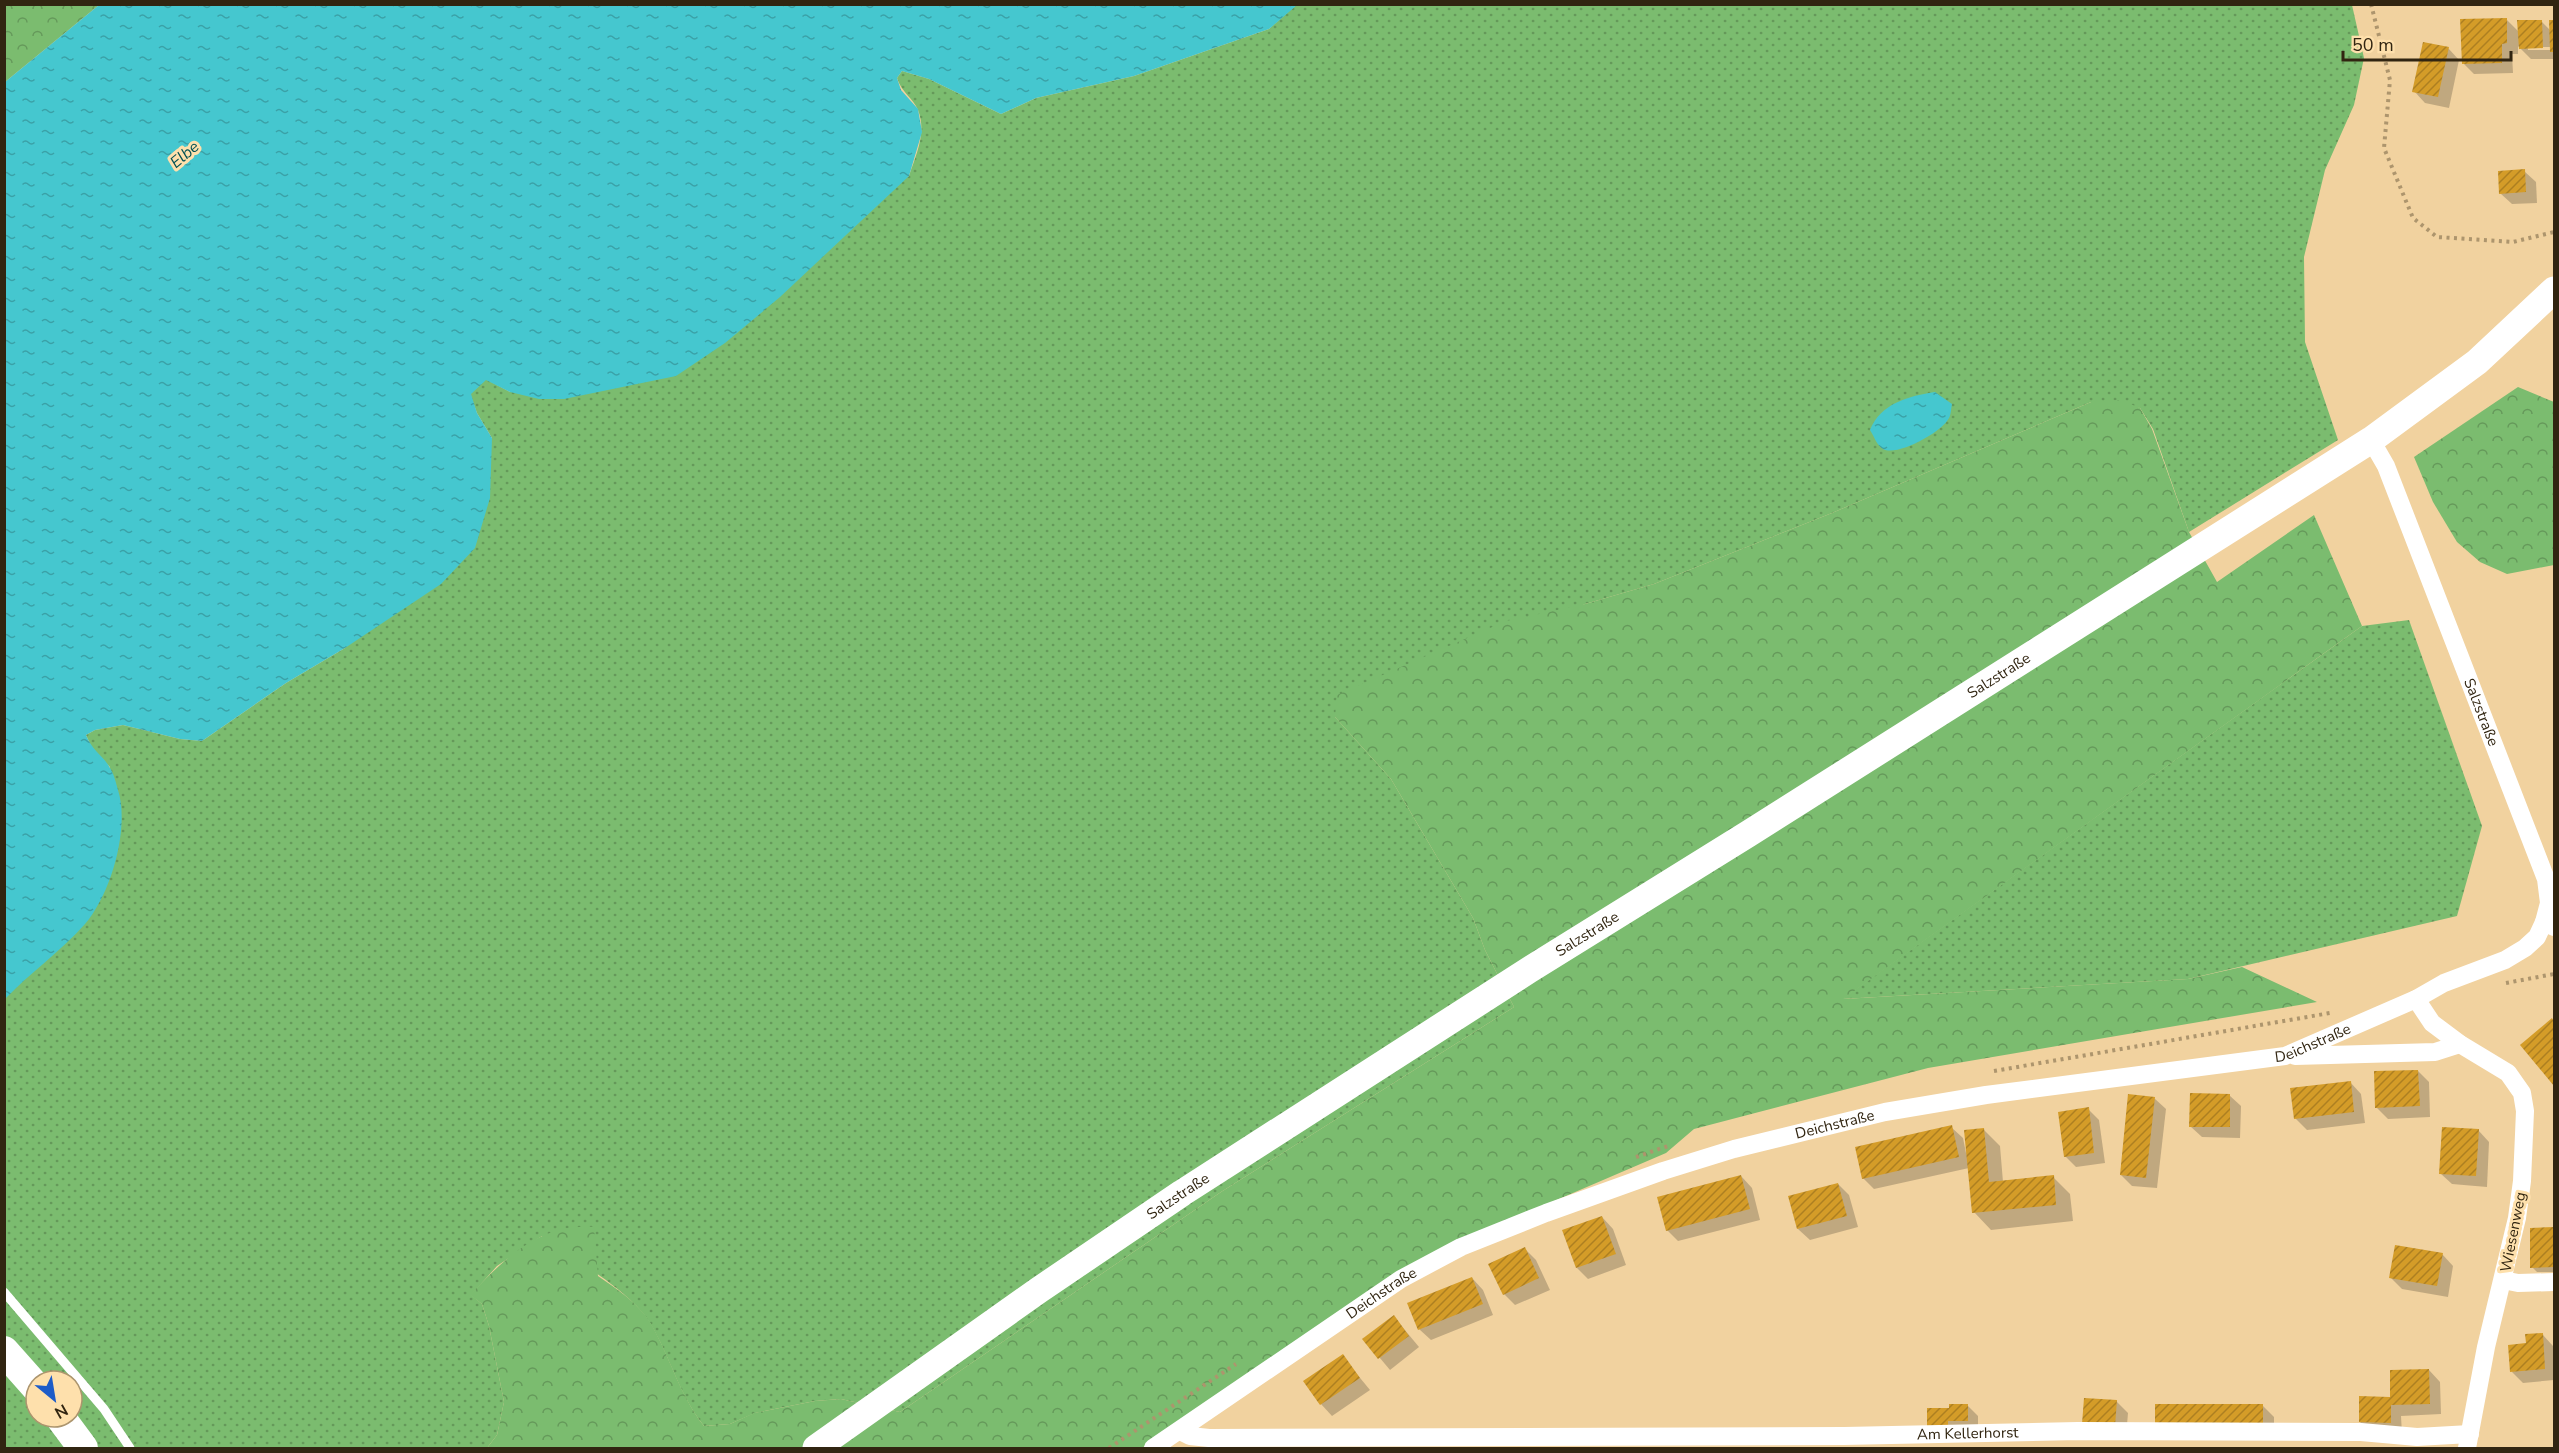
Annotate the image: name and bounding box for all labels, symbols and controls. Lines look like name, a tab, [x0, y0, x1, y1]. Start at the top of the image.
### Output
scale bar	[2343, 24, 2511, 62]
text: 50 m	[2352, 33, 2394, 57]
water label: Elbe	[165, 136, 204, 173]
street label: Salzstraße	[1963, 648, 2034, 703]
street label: Salzstraße	[2459, 675, 2504, 749]
street label: Salzstraße	[1552, 907, 1623, 961]
street label: Deichstraße	[2274, 1019, 2354, 1067]
street label: Deichstraße	[1793, 1105, 1876, 1144]
street label: Salzstraße	[1143, 1168, 1213, 1224]
street label: Wiesenweg	[2495, 1190, 2531, 1274]
street label: Deichstraße	[1342, 1262, 1420, 1324]
north arrow	[24, 1369, 84, 1429]
text: N	[50, 1399, 72, 1424]
street label: Am Kellerhorst	[1917, 1422, 2019, 1444]

